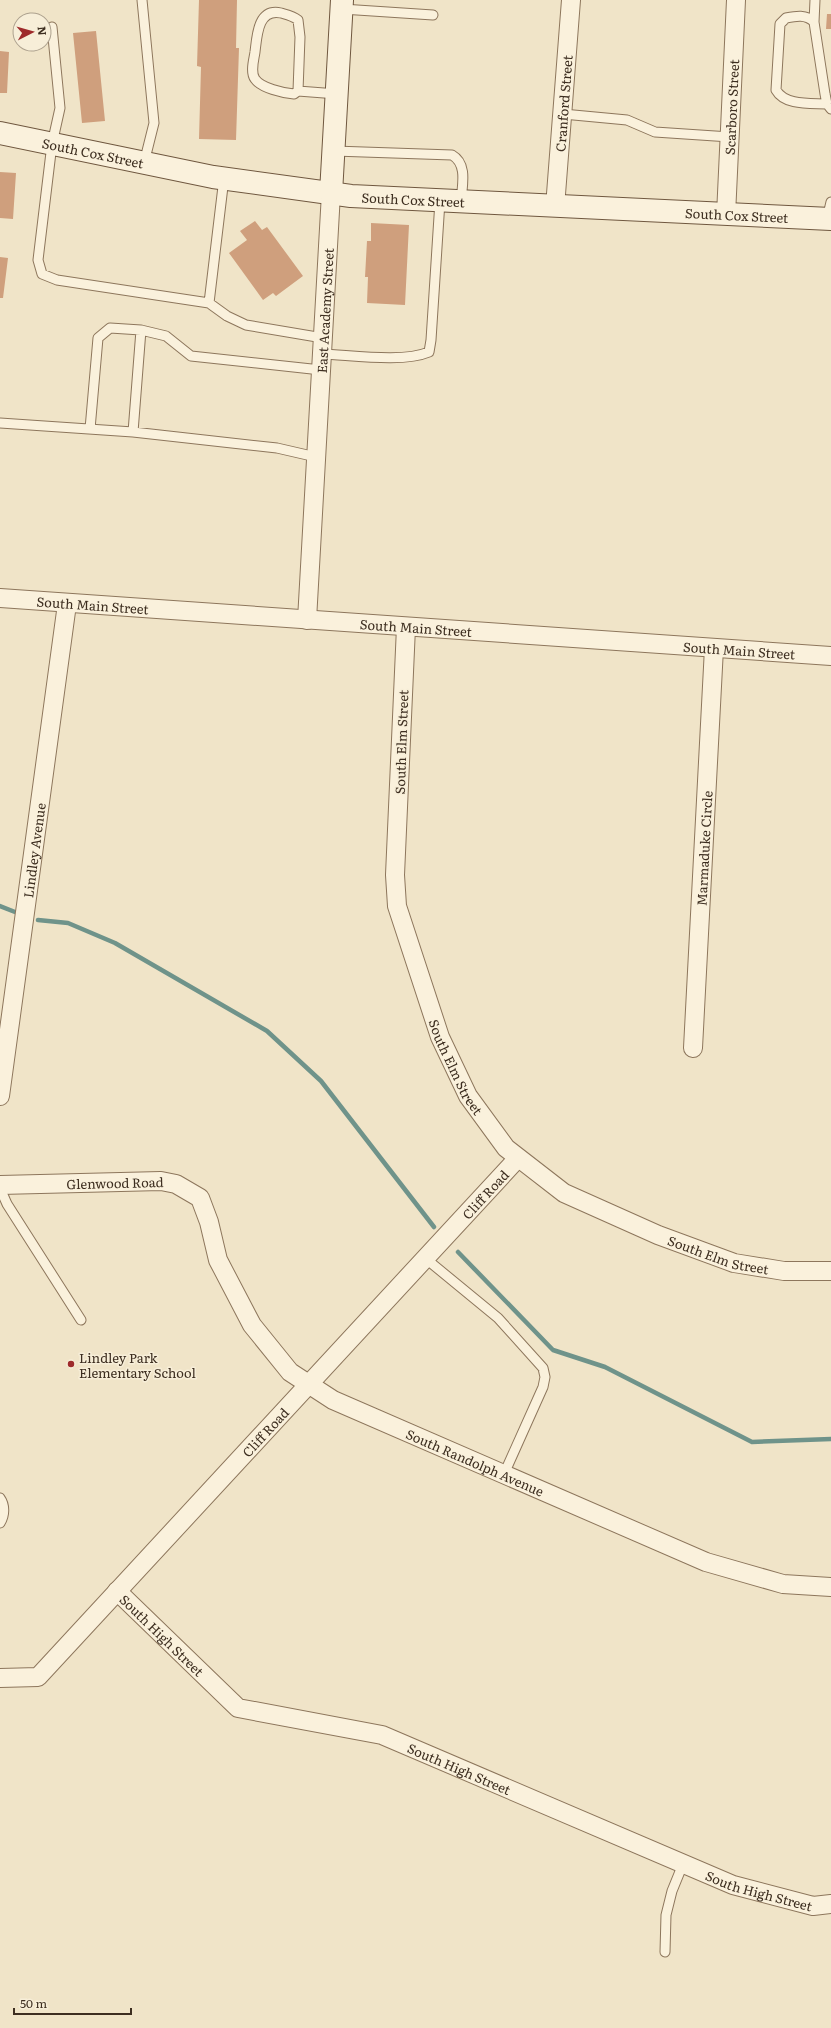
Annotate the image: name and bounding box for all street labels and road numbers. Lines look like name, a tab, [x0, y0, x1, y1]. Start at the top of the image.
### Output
street label: Cranford Street	[550, 53, 576, 152]
street label: Scarboro Street	[719, 58, 743, 155]
street label: South Cox Street	[40, 132, 146, 172]
street label: South Cox Street	[361, 187, 466, 211]
street label: South Cox Street	[685, 203, 790, 226]
street label: East Academy Street	[311, 247, 337, 374]
street label: South Main Street	[36, 591, 150, 618]
street label: South Main Street	[359, 614, 473, 640]
street label: South Main Street	[683, 636, 797, 663]
street label: South Elm Street	[390, 689, 412, 795]
street label: Marmaduke Circle	[691, 790, 716, 906]
street label: Lindley Avenue	[18, 801, 49, 899]
street label: South Elm Street	[425, 1016, 488, 1119]
street label: Cliff Road	[457, 1165, 513, 1223]
street label: Glenwood Road	[66, 1171, 164, 1193]
street label: South Elm Street	[665, 1230, 771, 1278]
street label: Cliff Road	[237, 1403, 293, 1461]
street label: South Randolph Avenue	[403, 1423, 547, 1500]
street label: South High Street	[116, 1590, 209, 1681]
street label: South High Street	[405, 1738, 515, 1799]
street label: South High Street	[703, 1865, 815, 1915]

